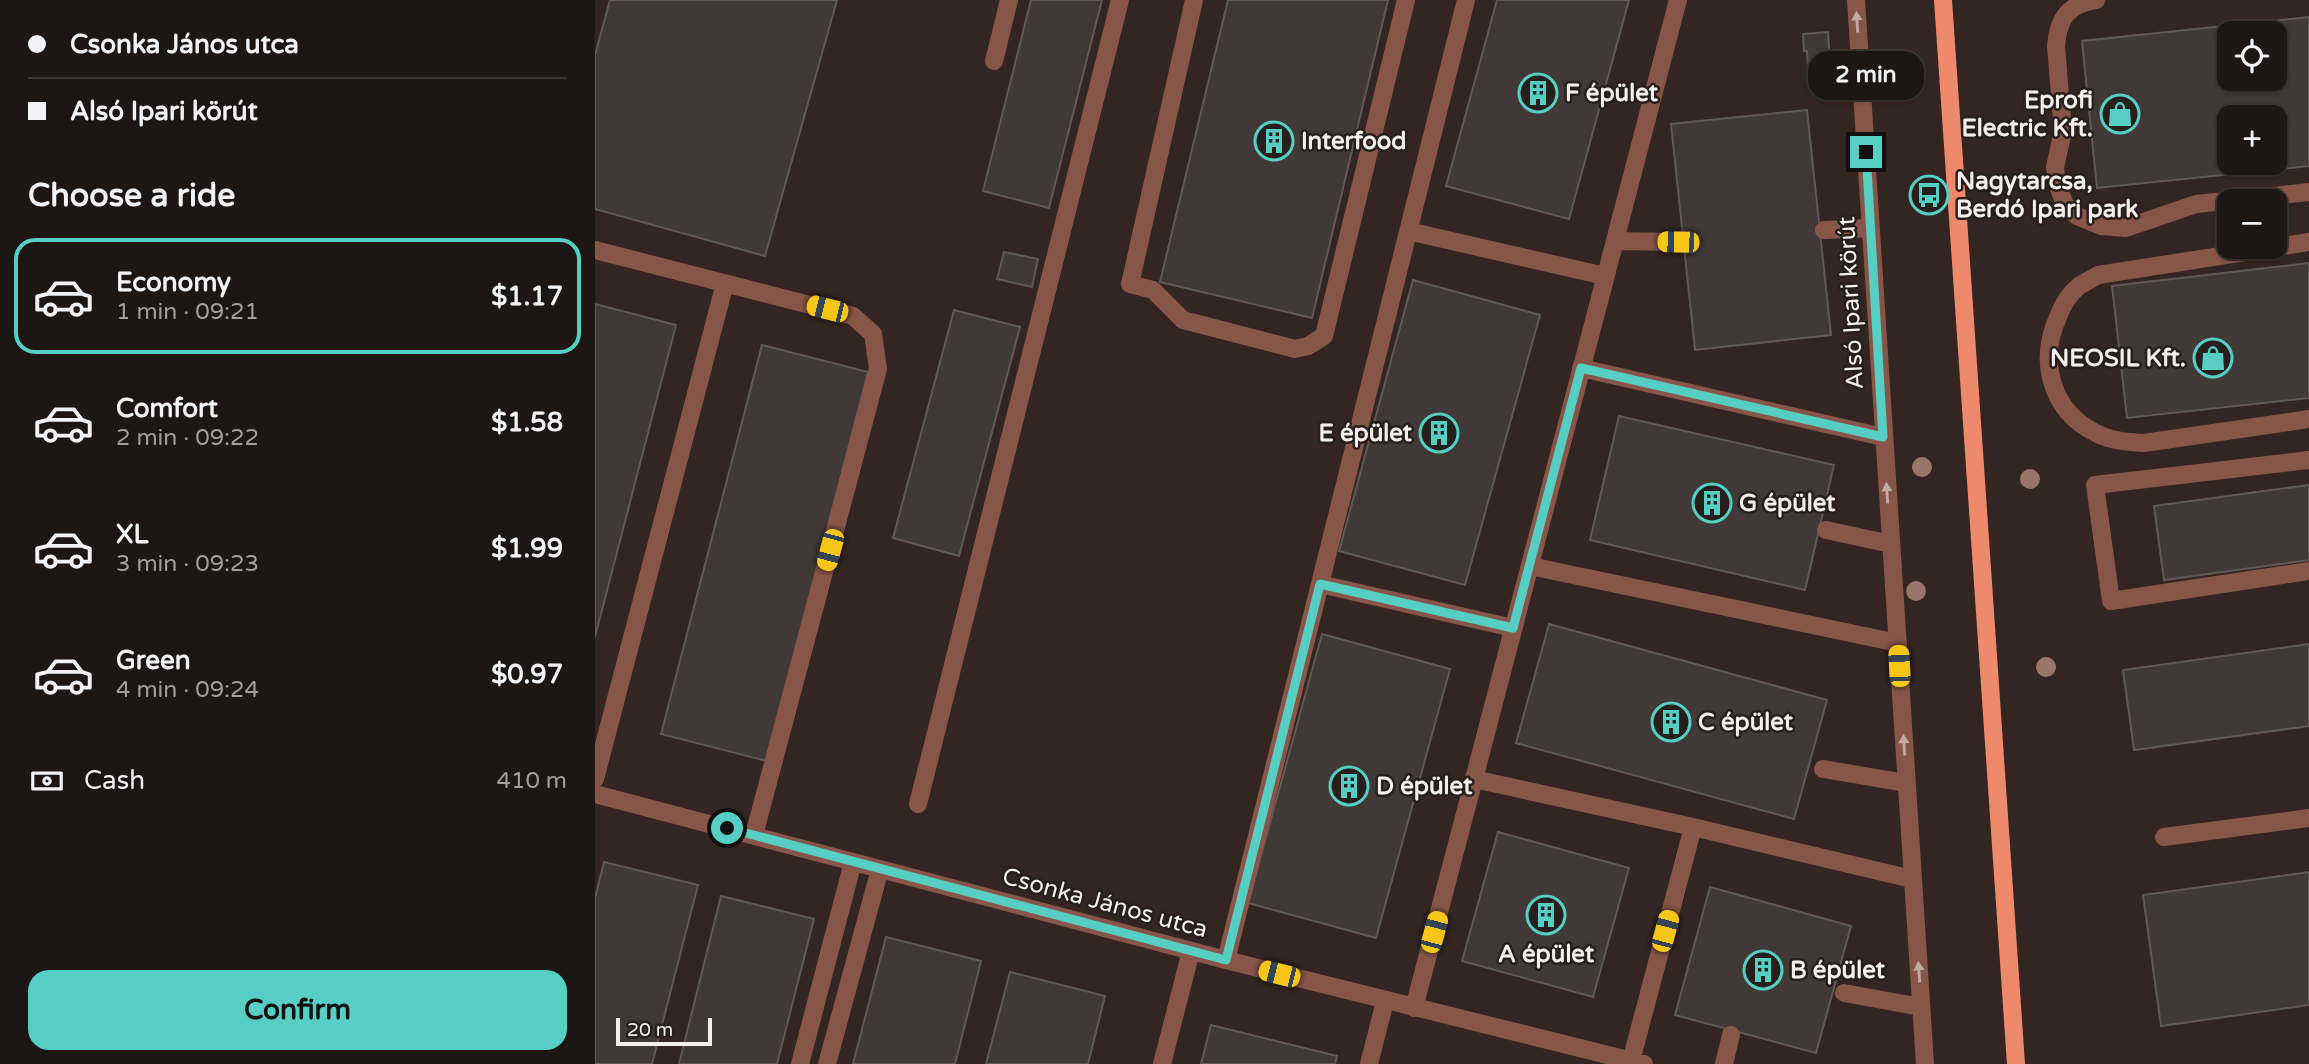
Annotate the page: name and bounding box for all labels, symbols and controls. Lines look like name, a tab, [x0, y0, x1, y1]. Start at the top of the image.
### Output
one-way arrow	[1851, 10, 1862, 32]
map controls	[2217, 21, 2287, 259]
button: locate	[2217, 21, 2287, 91]
text: Csonka János utca	[70, 29, 299, 60]
callout: 2 min	[1808, 51, 1924, 100]
text: 2 min	[1835, 61, 1897, 89]
building icon: F épület	[1517, 72, 1559, 114]
place label: F épület	[1565, 79, 1659, 108]
place label: Eprofi Electric Kft.	[1962, 86, 2093, 143]
shop icon: Eprofi Electric Kft.	[2099, 93, 2141, 135]
text: Alsó Ipari körút	[70, 96, 258, 127]
button: +	[2217, 105, 2287, 175]
building icon: Interfood	[1253, 120, 1295, 162]
place label: Interfood	[1301, 127, 1407, 156]
route end	[1850, 136, 1882, 168]
place label: Nagytarcsa, Berdó Ipari park	[1956, 167, 2138, 224]
bus stop icon: Nagytarcsa, Berdó Ipari park	[1908, 174, 1950, 216]
text: Choose a ride	[28, 177, 235, 215]
button: −	[2217, 189, 2287, 259]
street label: Alsó Ipari körút	[1832, 216, 1870, 390]
car	[1657, 231, 1700, 253]
icon: car	[32, 265, 95, 328]
text: Economy	[116, 267, 231, 298]
text: $1.17	[491, 281, 563, 312]
car	[805, 294, 850, 324]
text: 1 min · 09:21	[116, 298, 259, 326]
shop icon: NEOSIL Kft.	[2192, 337, 2234, 379]
place label: NEOSIL Kft.	[2050, 344, 2186, 373]
icon: car	[32, 391, 95, 454]
text: Comfort	[116, 393, 218, 424]
text: $1.58	[491, 407, 563, 438]
building icon: E épület	[1418, 412, 1460, 454]
place label: E épület	[1318, 419, 1413, 448]
text: 2 min · 09:22	[116, 424, 259, 452]
building icon: G épület	[1691, 482, 1733, 524]
one-way arrow	[1881, 482, 1892, 504]
place label: G épület	[1739, 489, 1836, 518]
icon: car	[32, 517, 95, 580]
text: XL	[116, 519, 148, 550]
car	[815, 527, 846, 573]
text: $1.99	[491, 533, 563, 564]
text: 3 min · 09:23	[116, 550, 259, 578]
icon: car	[32, 643, 95, 706]
car	[1888, 644, 1911, 688]
text: Green	[116, 645, 191, 676]
text: $0.97	[491, 659, 563, 690]
text: 4 min · 09:24	[116, 676, 259, 704]
building icon: C épület	[1650, 701, 1692, 743]
place label: C épület	[1698, 708, 1794, 737]
one-way arrow	[1898, 733, 1909, 755]
icon: cash	[28, 762, 66, 800]
text: Cash	[84, 765, 145, 796]
building icon: D épület	[1328, 765, 1370, 807]
text: 410 m	[497, 767, 567, 795]
place label: D épület	[1376, 772, 1473, 801]
route start	[711, 812, 743, 844]
street label: Csonka János utca	[999, 862, 1211, 944]
building icon: A épület	[1525, 894, 1567, 936]
car	[1650, 908, 1681, 954]
car	[1419, 909, 1450, 955]
place label: A épület	[1498, 940, 1595, 969]
building icon: B épület	[1742, 949, 1784, 991]
place label: B épület	[1790, 956, 1886, 985]
car	[1257, 959, 1302, 989]
one-way arrow	[1913, 960, 1924, 982]
button: Confirm	[28, 970, 567, 1050]
scale bar	[616, 1015, 712, 1047]
text: 20 m	[627, 1019, 673, 1041]

